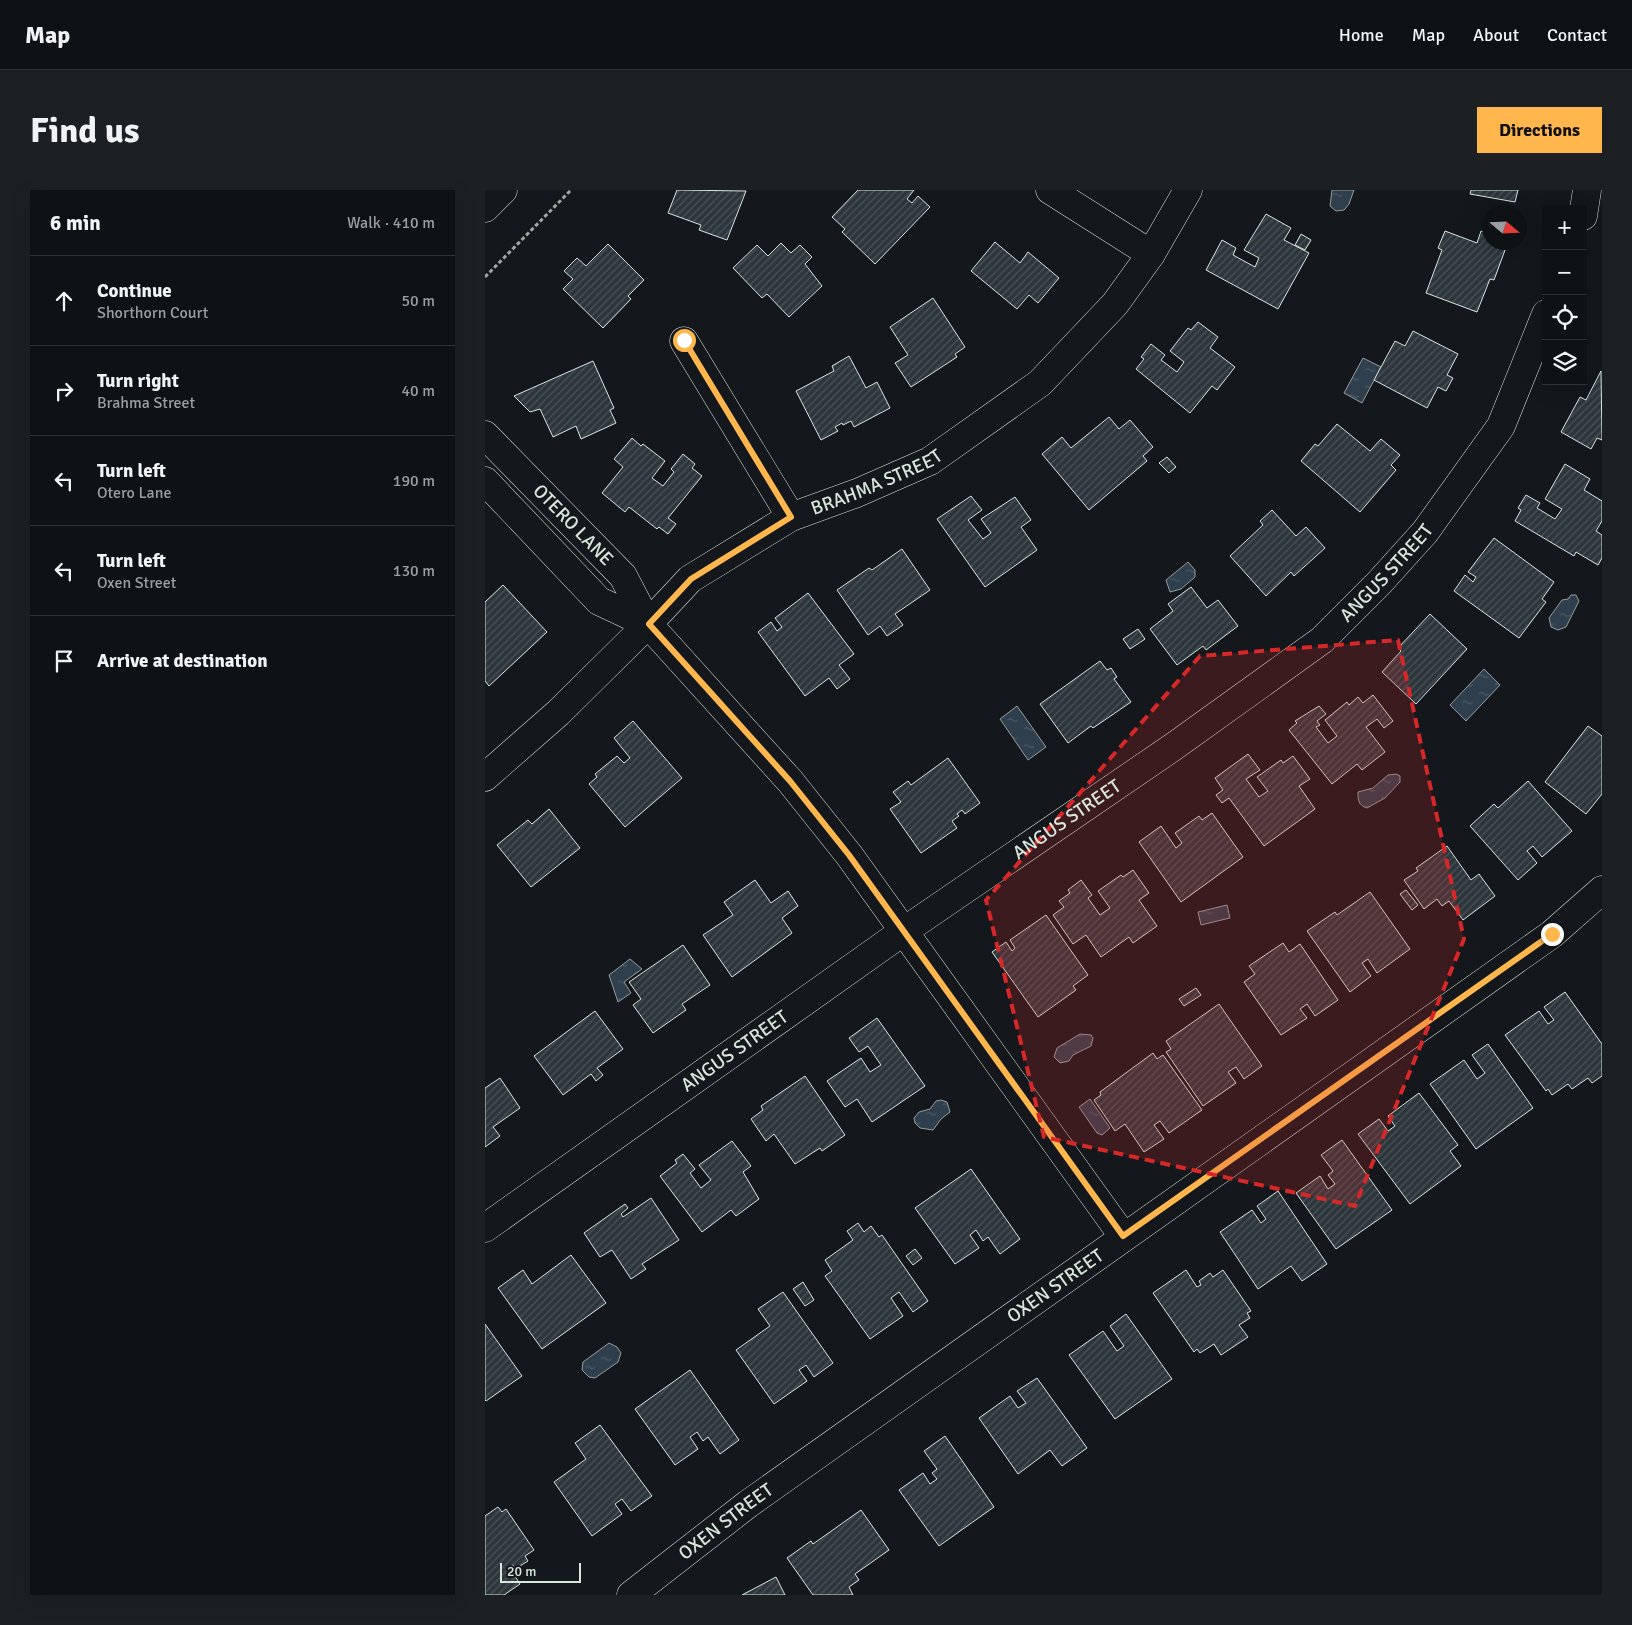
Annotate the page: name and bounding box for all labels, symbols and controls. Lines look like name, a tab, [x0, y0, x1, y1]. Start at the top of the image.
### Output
text: Map	[25, 20, 70, 50]
text: Home	[1339, 24, 1384, 46]
text: Map	[1412, 24, 1445, 46]
text: About	[1473, 24, 1519, 46]
text: Contact	[1547, 24, 1607, 46]
button: Directions	[1477, 107, 1602, 153]
text: Find us	[30, 109, 140, 152]
north arrow	[1482, 205, 1527, 250]
map controls	[1542, 205, 1587, 385]
button: +	[1542, 205, 1587, 250]
text: 6 min	[50, 210, 101, 236]
text: Walk · 410 m	[347, 213, 435, 233]
button: −	[1542, 250, 1587, 295]
text: Continue	[97, 279, 172, 303]
icon: ahead	[50, 287, 78, 315]
text: 50 m	[401, 291, 435, 311]
button: locate	[1542, 295, 1587, 340]
text: Shorthorn Court	[97, 303, 208, 323]
route start	[673, 329, 696, 352]
button: layers	[1542, 340, 1587, 385]
text: Turn right	[97, 369, 179, 393]
icon: right	[50, 377, 78, 405]
text: 40 m	[401, 381, 435, 401]
text: Brahma Street	[97, 393, 195, 413]
street label: BRAHMA STREET	[808, 444, 948, 521]
text: Turn left	[97, 459, 166, 483]
icon: left	[50, 467, 78, 495]
text: 190 m	[393, 471, 435, 491]
street label: OTERO LANE	[528, 479, 618, 571]
text: Otero Lane	[97, 483, 171, 503]
street label: ANGUS STREET	[1335, 519, 1439, 627]
text: Turn left	[97, 549, 166, 573]
icon: left	[50, 557, 78, 585]
text: 130 m	[393, 561, 435, 581]
text: Oxen Street	[97, 573, 176, 593]
icon: arrive	[50, 647, 78, 675]
text: Arrive at destination	[97, 649, 268, 673]
street label: ANGUS STREET	[1008, 774, 1126, 865]
route end	[1541, 923, 1564, 946]
street label: ANGUS STREET	[676, 1004, 793, 1097]
street label: OXEN STREET	[1002, 1243, 1109, 1329]
street label: OXEN STREET	[674, 1478, 778, 1565]
scale bar	[500, 1560, 581, 1583]
text: 20 m	[507, 1563, 536, 1580]

